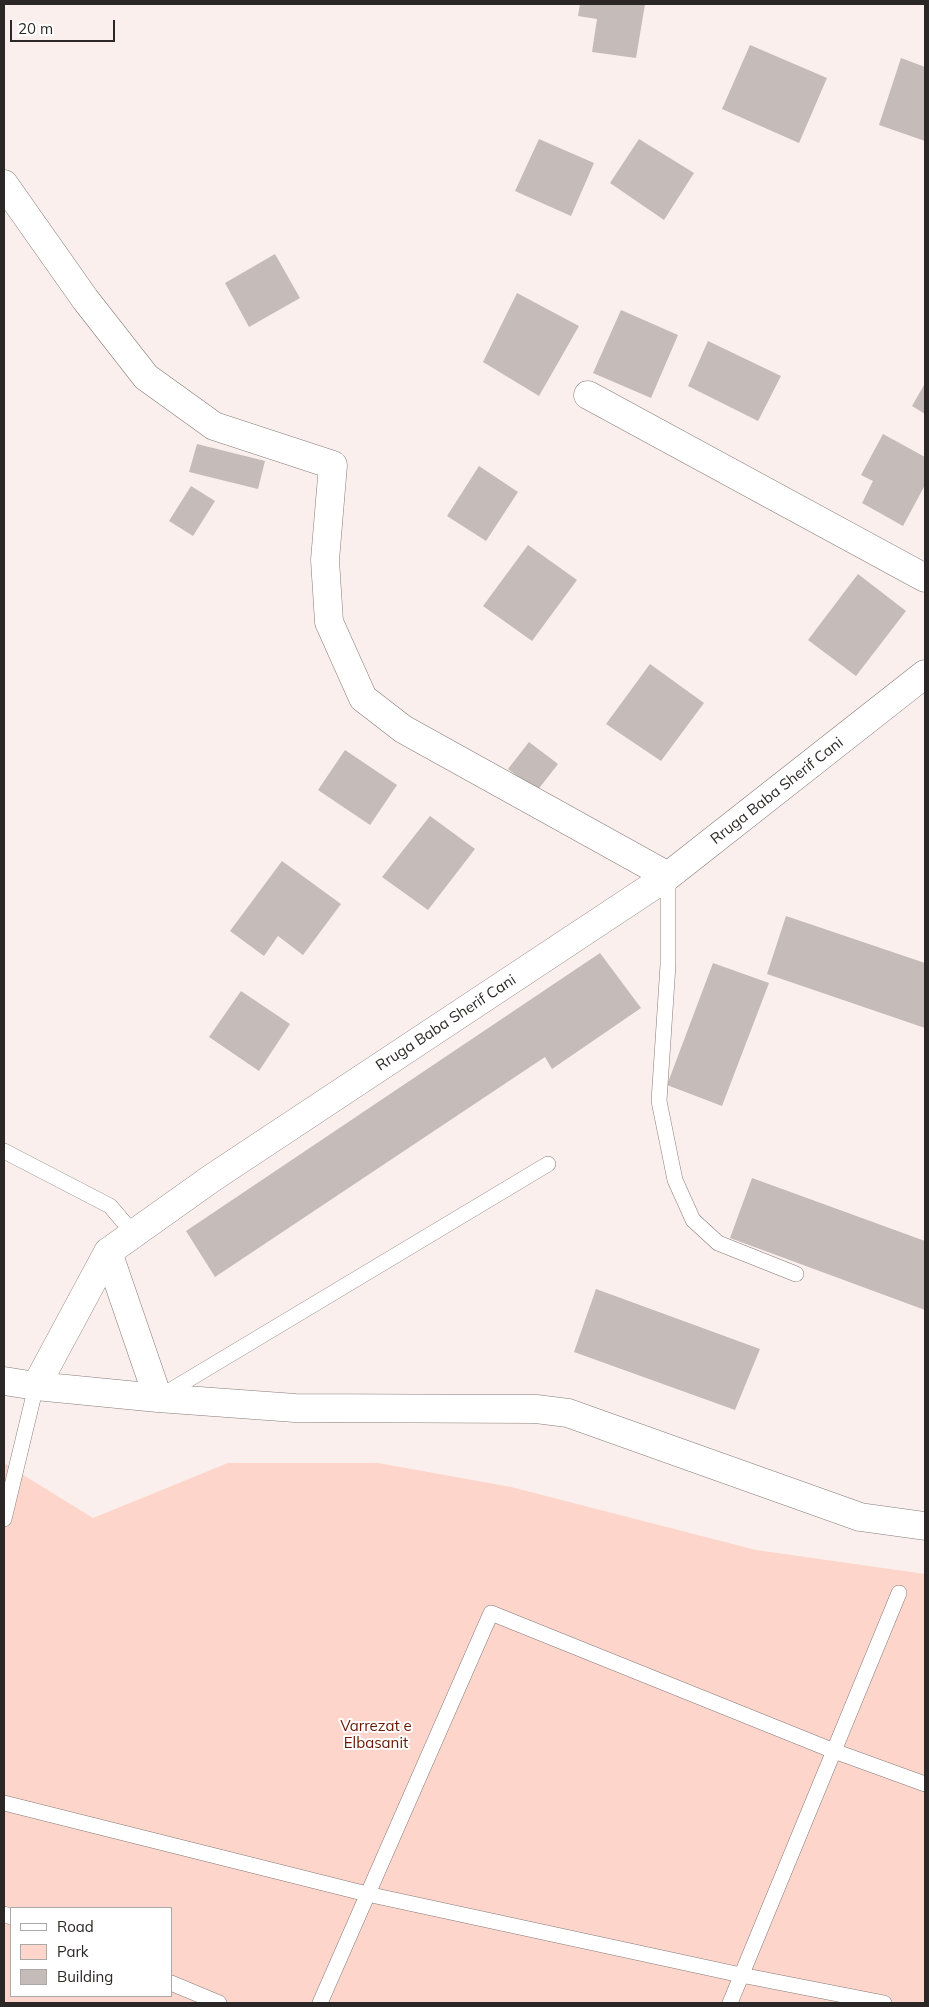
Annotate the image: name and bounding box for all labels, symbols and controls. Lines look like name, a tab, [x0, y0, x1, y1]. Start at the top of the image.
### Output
scale bar	[12, 10, 118, 42]
text: 20 m	[18, 19, 53, 38]
street label: Rruga Baba Sherif Cani	[707, 734, 847, 848]
street label: Rruga Baba Sherif Cani	[373, 971, 519, 1075]
park label: Varrezat e Elbasanit	[340, 1717, 412, 1752]
legend	[10, 1907, 172, 1997]
text: Road	[57, 1917, 94, 1936]
text: Park	[57, 1942, 89, 1961]
text: Building	[57, 1967, 113, 1986]

